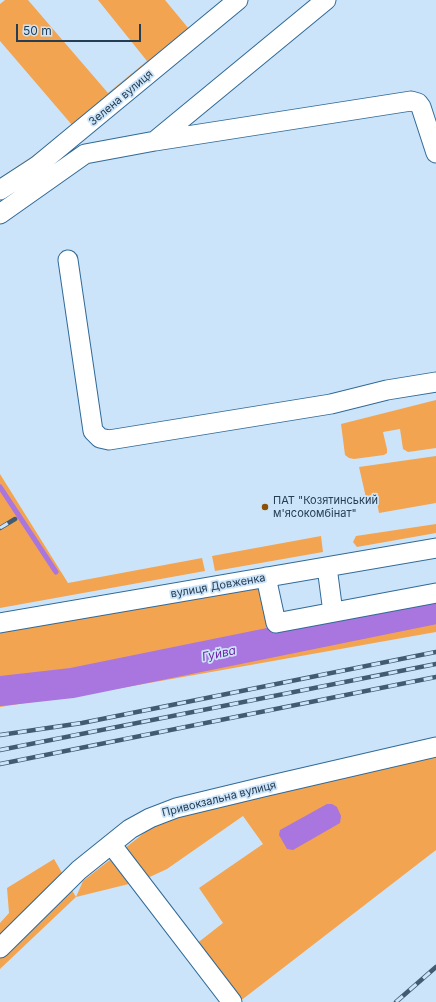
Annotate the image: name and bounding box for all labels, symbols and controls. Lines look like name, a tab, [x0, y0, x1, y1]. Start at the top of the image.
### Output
scale bar	[18, 16, 143, 42]
text: 50 m	[23, 23, 52, 38]
street label: Зелена вулиця	[86, 68, 156, 128]
place label: ПАТ "Козятинський м'ясокомбінат"	[273, 494, 378, 520]
marker: ПАТ "Козятинський м'ясокомбінат"	[260, 502, 270, 512]
street label: вулиця Довженка	[170, 571, 266, 601]
water label: Гуйва	[201, 643, 237, 665]
street label: Привокзальна вулиця	[161, 778, 277, 820]

